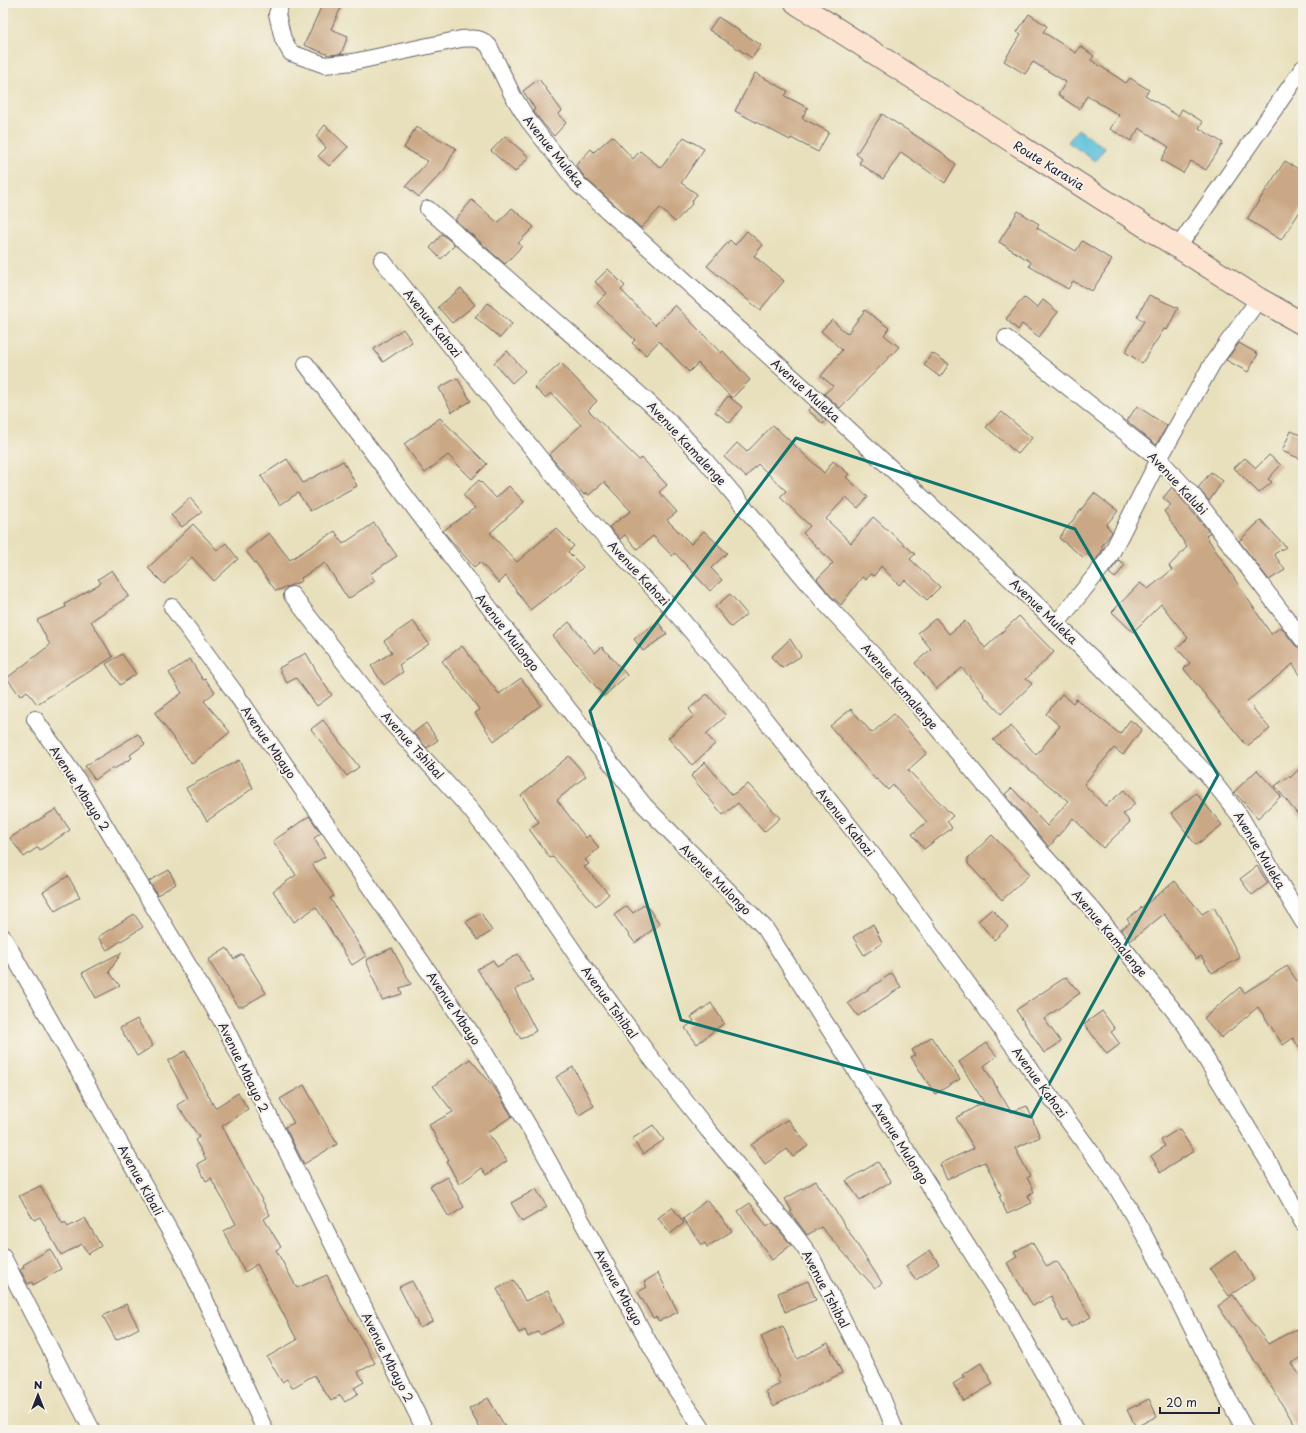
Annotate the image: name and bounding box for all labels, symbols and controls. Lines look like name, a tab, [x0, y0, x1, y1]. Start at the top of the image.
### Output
street label: Avenue Muleka	[519, 111, 589, 191]
street label: Route Karavia	[1010, 136, 1088, 194]
street label: Avenue Kahozi	[400, 285, 466, 361]
street label: Avenue Muleka	[767, 354, 845, 426]
street label: Avenue Kamalenge	[643, 397, 731, 489]
street label: Avenue Kalubi	[1144, 447, 1212, 519]
street label: Avenue Kahozi	[604, 536, 674, 610]
street label: Avenue Muleka	[1006, 574, 1082, 648]
street label: Avenue Mulongo	[472, 589, 544, 675]
street label: Avenue Kamalenge	[857, 639, 943, 733]
street label: Avenue Mbayo	[237, 702, 301, 782]
street label: Avenue Tshibal	[378, 707, 448, 783]
street label: Avenue Mbayo 2	[46, 742, 114, 834]
street label: Avenue Kahozi	[813, 784, 879, 860]
street label: Avenue Muleka	[1230, 808, 1291, 893]
street label: Avenue Mulongo	[676, 839, 756, 919]
street label: Avenue Kamalenge	[1068, 885, 1152, 981]
street label: Avenue Tshibal	[577, 962, 643, 1042]
street label: Avenue Mbayo	[423, 968, 485, 1049]
street label: Avenue Mbayo 2	[214, 1019, 274, 1115]
street label: Avenue Kahozi	[1008, 1043, 1072, 1121]
street label: Avenue Mulongo	[868, 1098, 934, 1188]
street label: Avenue Kibali	[114, 1141, 168, 1219]
street label: Avenue Mbayo	[590, 1245, 648, 1329]
street label: Avenue Tshibal	[798, 1247, 854, 1331]
street label: Avenue Mbayo 2	[358, 1309, 418, 1405]
north arrow	[18, 1375, 58, 1415]
text: N	[34, 1376, 43, 1393]
scale bar	[1160, 1389, 1219, 1415]
text: 20 m	[1166, 1393, 1197, 1411]

